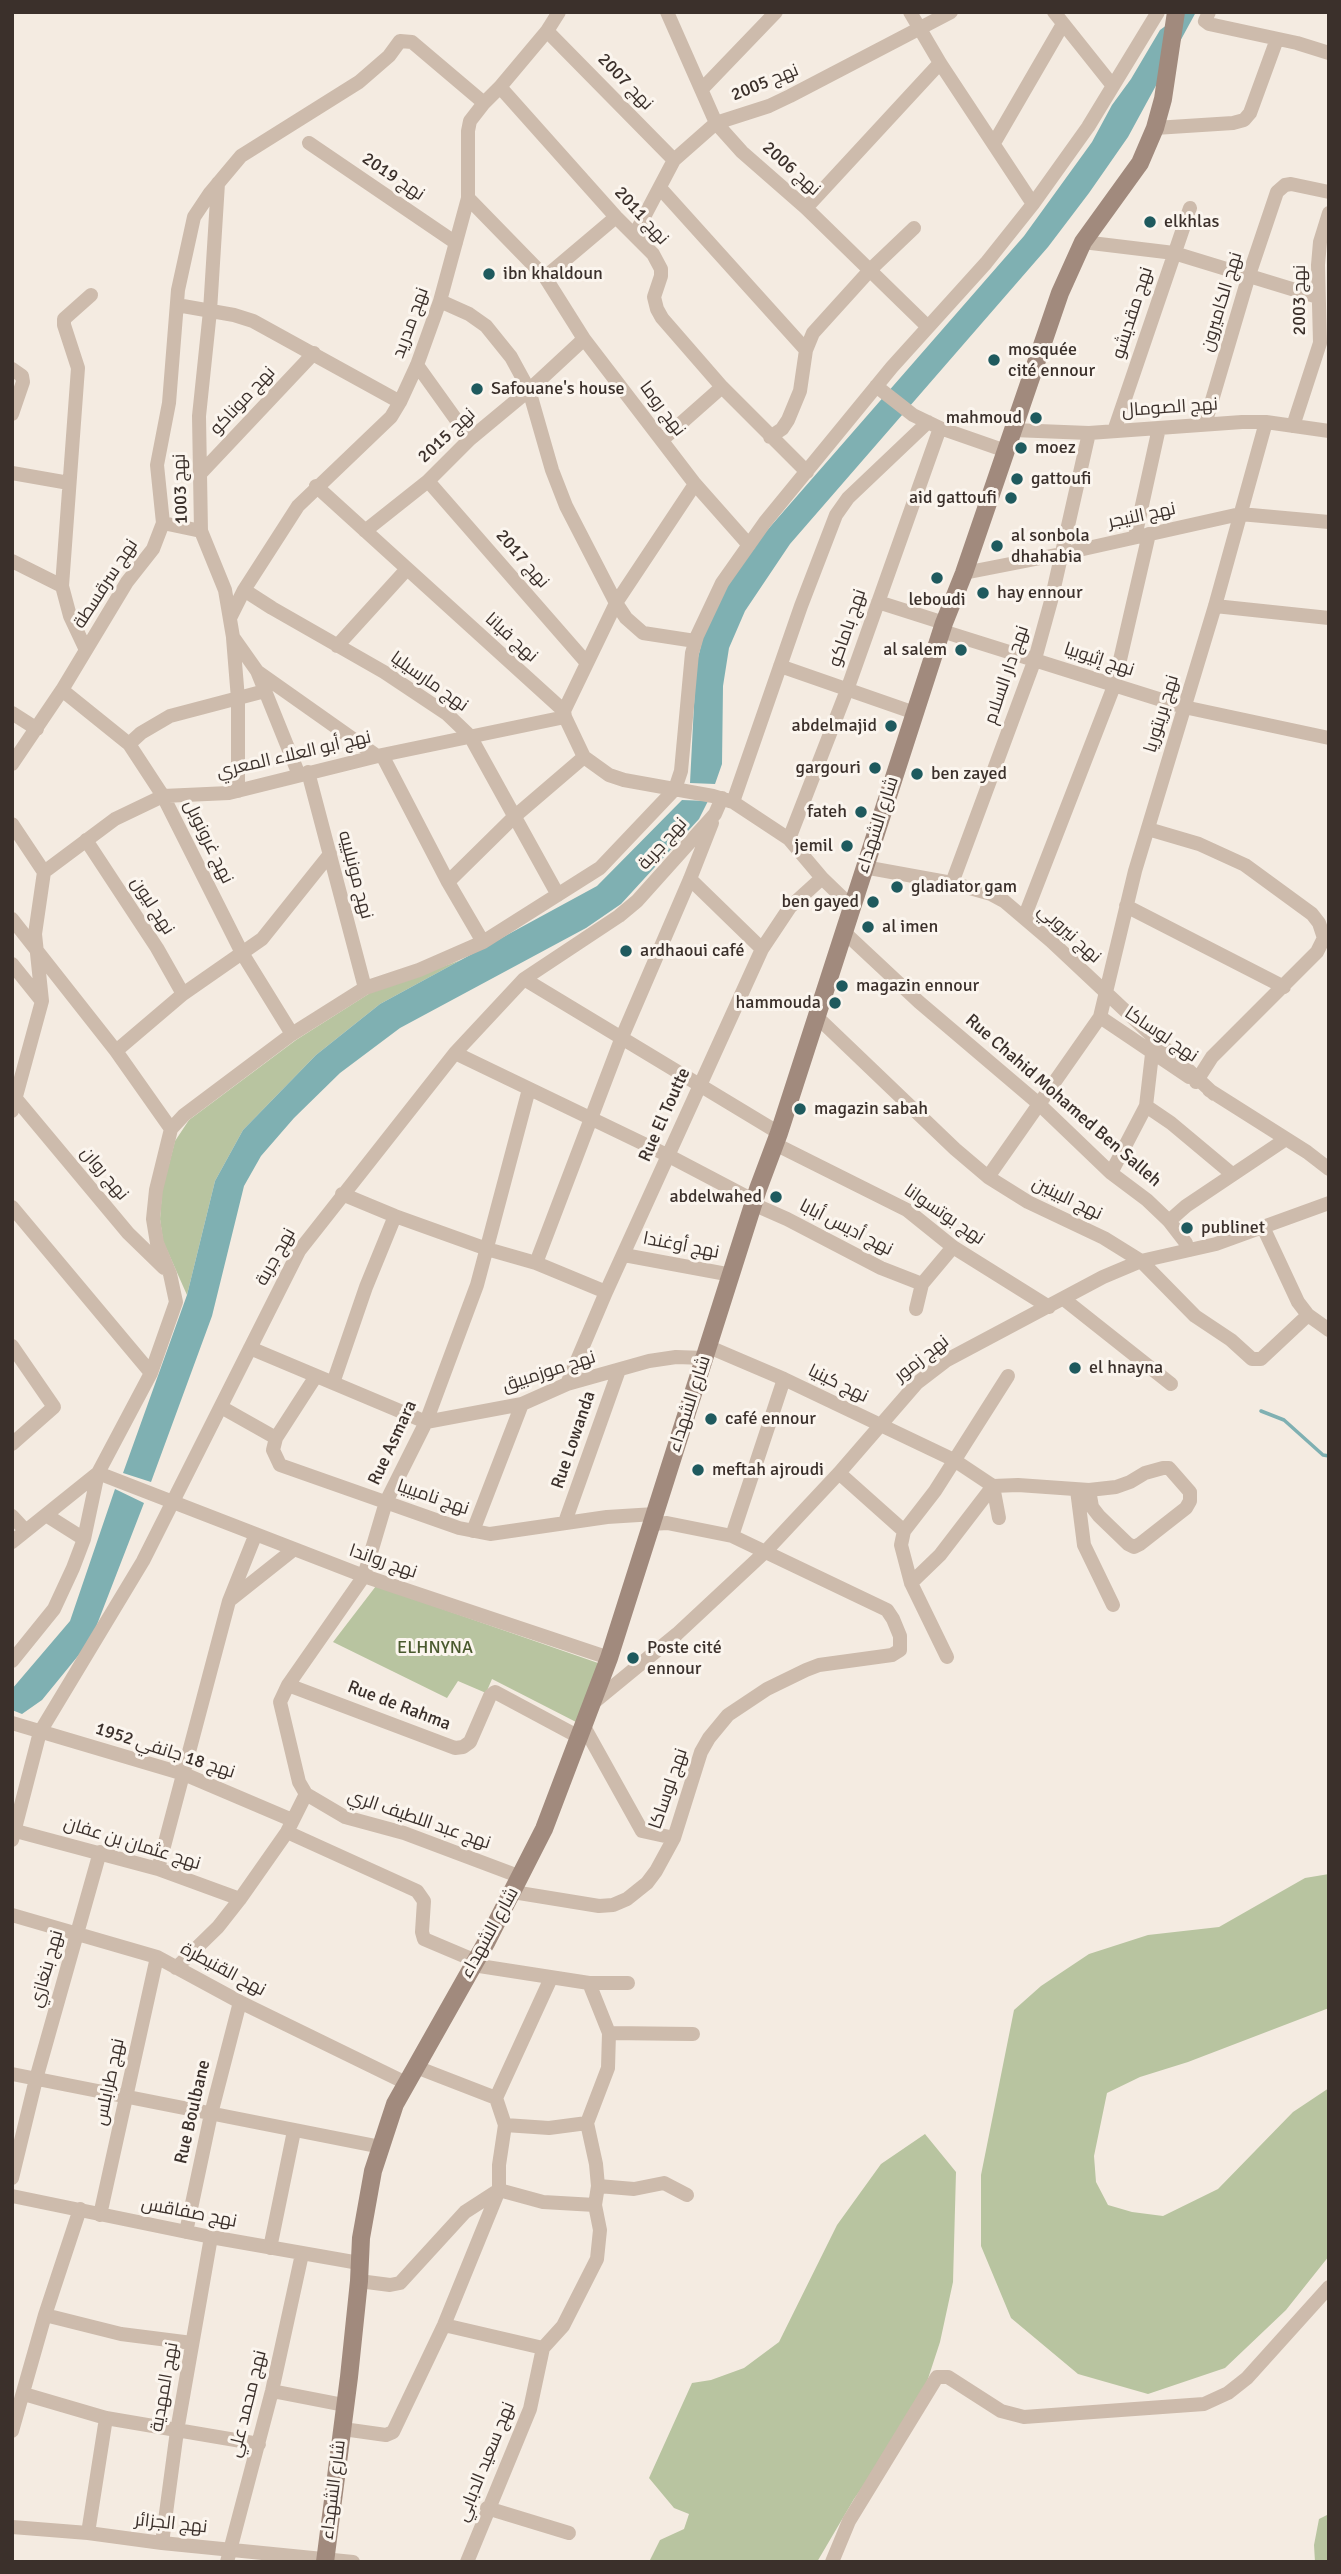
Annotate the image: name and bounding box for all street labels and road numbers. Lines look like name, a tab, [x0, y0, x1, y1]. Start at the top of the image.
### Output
street label: نهج 2007	[593, 49, 657, 115]
street label: نهج 2005	[728, 60, 802, 106]
street label: نهج 2006	[757, 137, 825, 201]
street label: نهج 2019	[358, 148, 428, 206]
street label: نهج 2011	[609, 182, 673, 250]
street label: نهج الكاميرون	[1197, 250, 1247, 354]
street label: نهج مقديشو	[1108, 264, 1158, 362]
street label: نهج 2003	[1289, 265, 1311, 335]
street label: نهج مدريد	[388, 285, 434, 361]
street label: نهج موناكو	[206, 362, 280, 440]
street label: نهج روما	[634, 377, 690, 441]
street label: نهج الصومال	[1121, 394, 1219, 422]
street label: نهج 2015	[414, 404, 480, 468]
street label: نهج 1003	[169, 453, 193, 525]
street label: نهج النيجر	[1106, 498, 1178, 534]
street label: نهج 2017	[491, 525, 553, 593]
street label: نهج سرقسطة	[69, 535, 143, 633]
street label: نهج باماكو	[825, 586, 871, 670]
street label: نهج فيانا	[480, 609, 542, 667]
street label: نهج دار السلام	[980, 623, 1034, 727]
street label: نهج إثيوبيا	[1061, 638, 1137, 682]
street label: نهج مارسيليا	[386, 647, 472, 717]
street label: نهج بريتوريا	[1140, 672, 1184, 756]
street label: نهج أبو العلاء المعري	[215, 727, 373, 783]
street label: شارع الشهداء	[852, 774, 904, 876]
street label: نهج غرونوبل	[178, 797, 238, 887]
street label: نهج جربة	[634, 814, 692, 874]
street label: نهج مونبلييه	[333, 828, 377, 922]
street label: نهج ليون	[125, 873, 179, 939]
street label: نهج نيروبي	[1033, 900, 1105, 968]
street label: نهج لوساكا	[1120, 1003, 1202, 1067]
street label: Rue Chahid Mohamed Ben Salleh	[961, 1010, 1165, 1192]
street label: Rue El Toutte	[635, 1065, 695, 1165]
street label: نهج روان	[75, 1143, 133, 1205]
street label: نهج البينين	[1028, 1173, 1106, 1225]
street label: نهج بوتسوانا	[899, 1180, 989, 1250]
street label: نهج أديس أبابا	[796, 1195, 896, 1261]
street label: نهج جربة	[251, 1224, 301, 1290]
street label: نهج أوغندا	[641, 1228, 721, 1264]
street label: نهج زمور	[890, 1331, 954, 1387]
street label: نهج موزمبيق	[500, 1347, 598, 1397]
street label: شارع الشهداء	[664, 1353, 716, 1455]
street label: نهج كينيا	[804, 1360, 872, 1408]
street label: Rue Lowanda	[547, 1388, 601, 1492]
street label: Rue Asmara	[364, 1397, 422, 1489]
street label: نهج ناميبيا	[394, 1476, 472, 1520]
street label: نهج رواندا	[346, 1540, 420, 1584]
street label: Rue de Rahma	[344, 1676, 454, 1736]
street label: نهج 18 جانفي 1952	[92, 1718, 238, 1784]
street label: نهج لوساكا	[645, 1746, 693, 1832]
street label: نهج عبد اللطيف الري	[345, 1785, 493, 1855]
street label: نهج عثمان بن عفان	[61, 1813, 203, 1875]
street label: شارع الشهداء	[456, 1884, 524, 1982]
street label: نهج بنغازي	[26, 1928, 68, 2010]
street label: نهح القنيطرة	[177, 1939, 269, 2001]
street label: نهج طرابلس	[90, 2037, 130, 2127]
street label: Rue Boulbane	[171, 2058, 215, 2166]
street label: نهج صفاقس	[139, 2193, 239, 2233]
street label: نهج المهدية	[146, 2341, 184, 2433]
street label: نهج محمد علي	[224, 2348, 272, 2460]
street label: نهج سعيد الدبابي	[452, 2399, 520, 2525]
street label: شارع الشهداء	[317, 2439, 351, 2541]
street label: نهج الجزائر	[134, 2509, 208, 2539]

